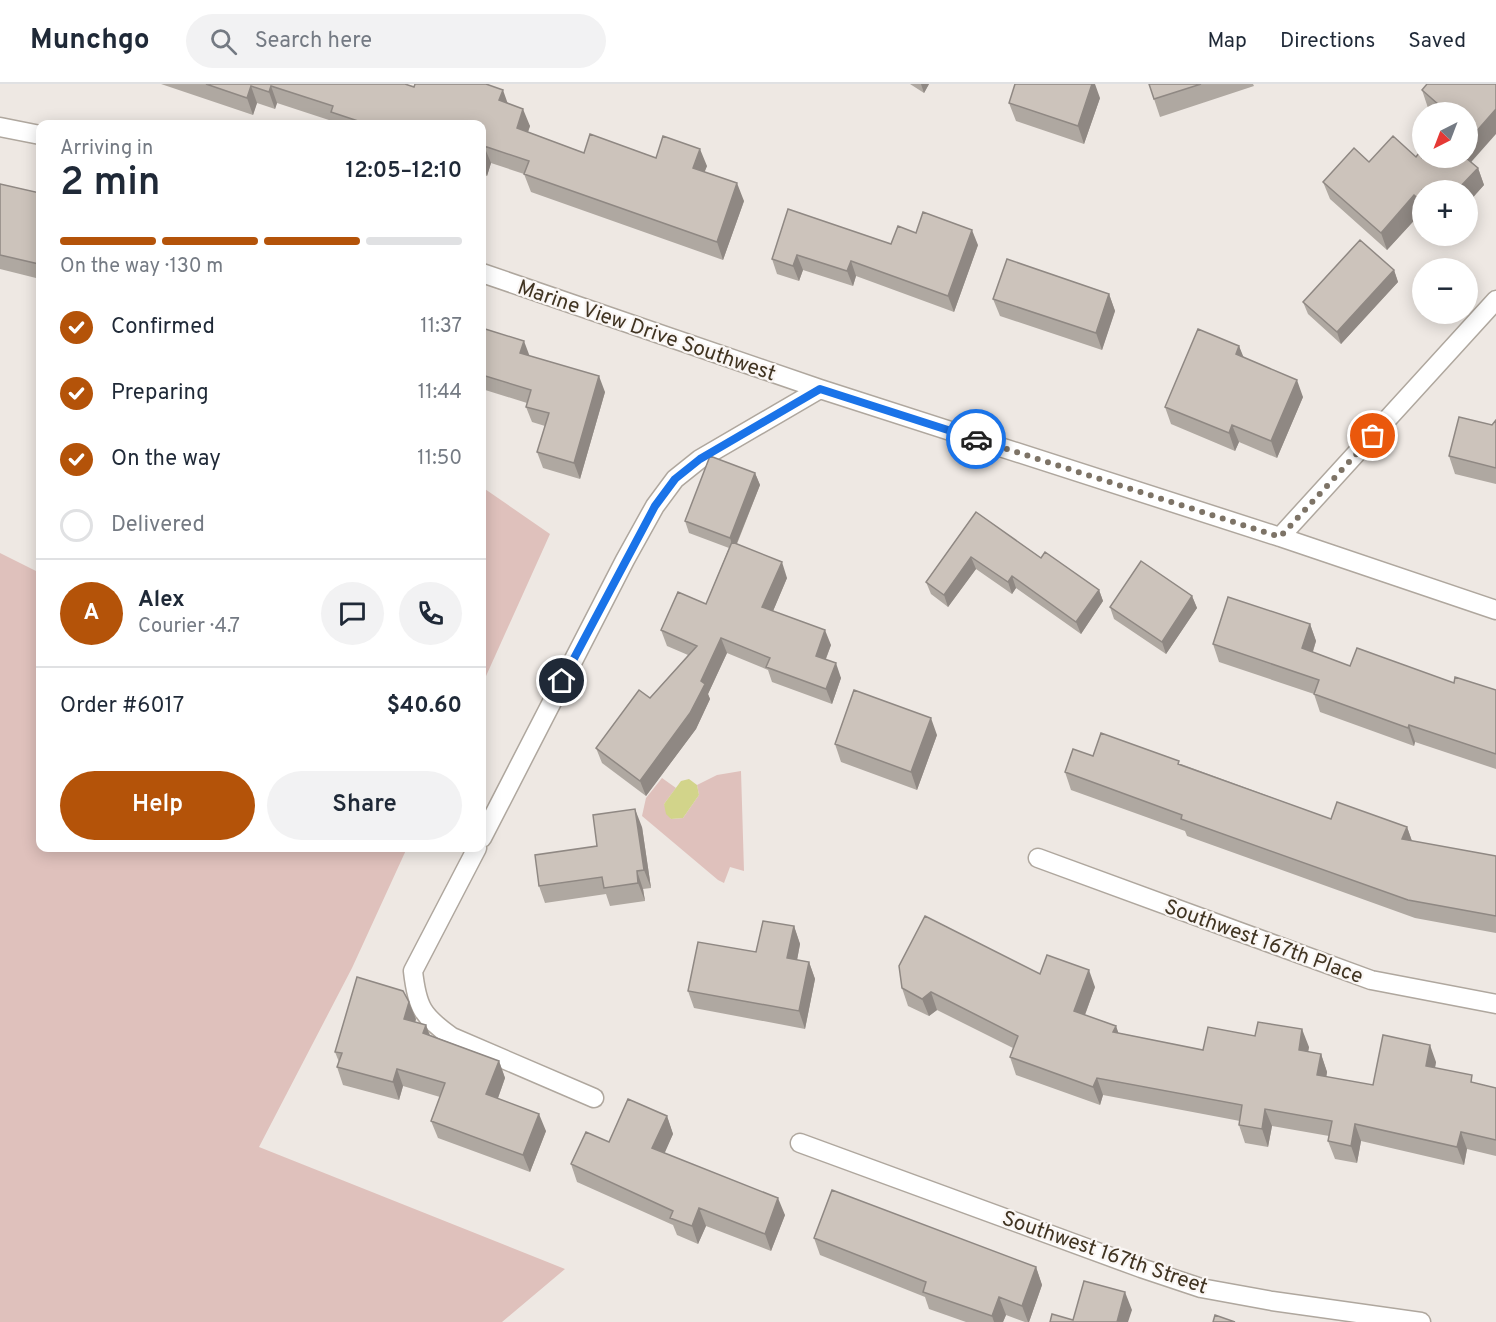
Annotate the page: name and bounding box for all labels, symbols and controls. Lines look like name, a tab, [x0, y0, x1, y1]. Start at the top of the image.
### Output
search box	[186, 14, 606, 68]
text: Munchgo	[30, 23, 150, 59]
icon: search	[207, 25, 240, 58]
text: Search here	[255, 28, 372, 55]
text: Map	[1207, 28, 1247, 55]
text: Directions	[1280, 28, 1375, 55]
text: Saved	[1408, 28, 1466, 55]
north arrow	[1412, 102, 1478, 168]
map controls	[1412, 102, 1478, 324]
text: Arriving in	[60, 136, 153, 162]
text: 12:05–12:10	[346, 158, 462, 185]
text: 2 min	[60, 160, 161, 209]
button: +	[1412, 180, 1478, 246]
text: On the way · 130 m	[60, 254, 223, 280]
button: −	[1412, 258, 1478, 324]
street label: Marine View Drive Southwest	[514, 274, 779, 388]
icon: check	[60, 311, 93, 344]
text: Confirmed	[111, 314, 215, 341]
text: 11:37	[420, 314, 462, 340]
icon: check	[60, 377, 93, 410]
text: Preparing	[111, 380, 209, 407]
text: 11:44	[418, 380, 462, 406]
courier	[946, 409, 1006, 469]
pin	[1347, 410, 1398, 461]
icon: bag	[1356, 419, 1389, 452]
icon: car	[960, 423, 993, 456]
icon: check	[60, 443, 93, 476]
text: On the way	[111, 446, 221, 473]
text: 11:50	[417, 446, 462, 472]
text: Delivered	[111, 512, 205, 539]
button: chat	[321, 582, 384, 645]
button: phone	[399, 582, 462, 645]
text: Alex	[138, 587, 185, 614]
text: A	[84, 600, 99, 627]
text: Courier · 4.7	[138, 614, 240, 640]
pin	[536, 655, 587, 706]
icon: home	[545, 664, 578, 697]
text: Order #6017	[60, 693, 184, 720]
text: $40.60	[387, 693, 462, 720]
button: Help	[60, 771, 255, 840]
button: Share	[267, 771, 462, 840]
street label: Southwest 167th Place	[1160, 894, 1367, 991]
street label: Southwest 167th Street	[998, 1206, 1211, 1301]

